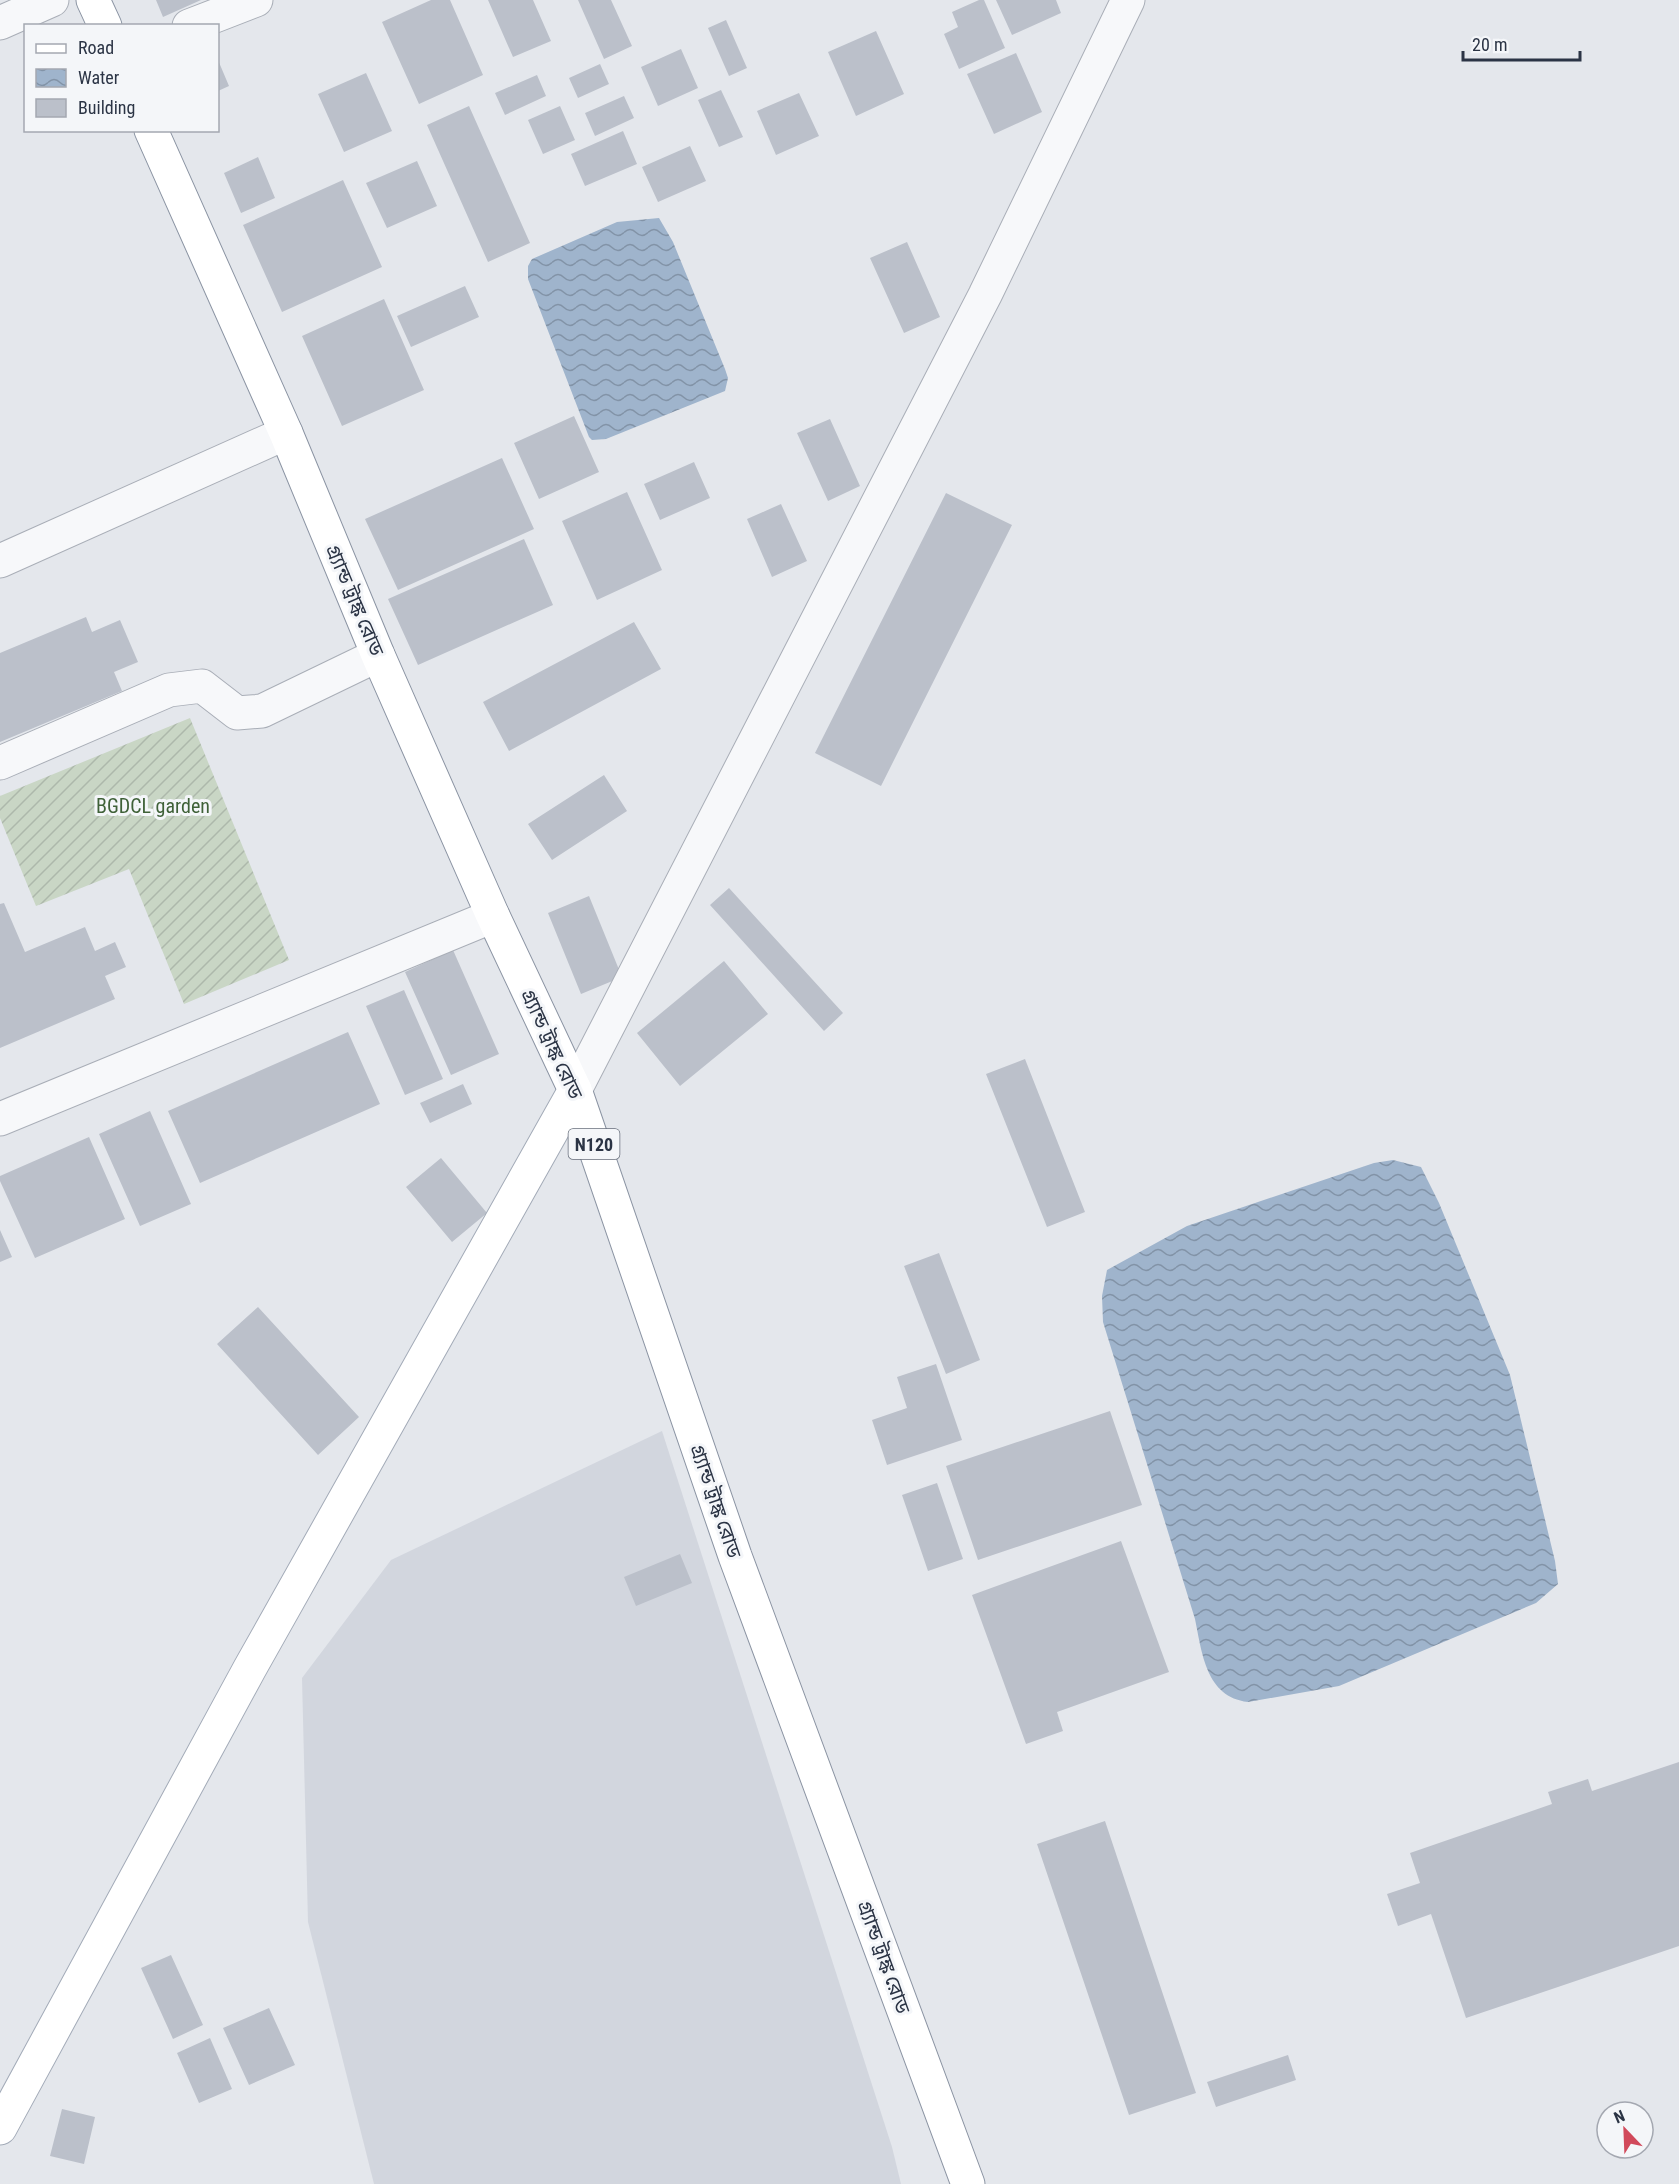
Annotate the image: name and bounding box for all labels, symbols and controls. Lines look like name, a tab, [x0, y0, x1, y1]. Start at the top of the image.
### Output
legend	[24, 24, 219, 132]
scale bar	[1463, 24, 1580, 62]
text: 20 m	[1472, 34, 1507, 55]
text: Road	[78, 37, 114, 58]
text: Water	[78, 67, 120, 88]
text: Building	[78, 97, 135, 118]
street label: গ্র্যান্ড ট্রাঙ্ক রোড	[321, 541, 390, 660]
park label: BGDCL garden	[96, 794, 210, 818]
street label: গ্র্যান্ড ট্রাঙ্ক রোড	[516, 985, 588, 1104]
road number: N120	[568, 1129, 620, 1159]
street label: গ্র্যান্ড ট্রাঙ্ক রোড	[685, 1441, 747, 1562]
street label: গ্র্যান্ড ট্রাঙ্ক রোড	[852, 1897, 916, 2018]
north arrow	[1595, 2100, 1655, 2160]
text: N	[1611, 2106, 1628, 2127]

